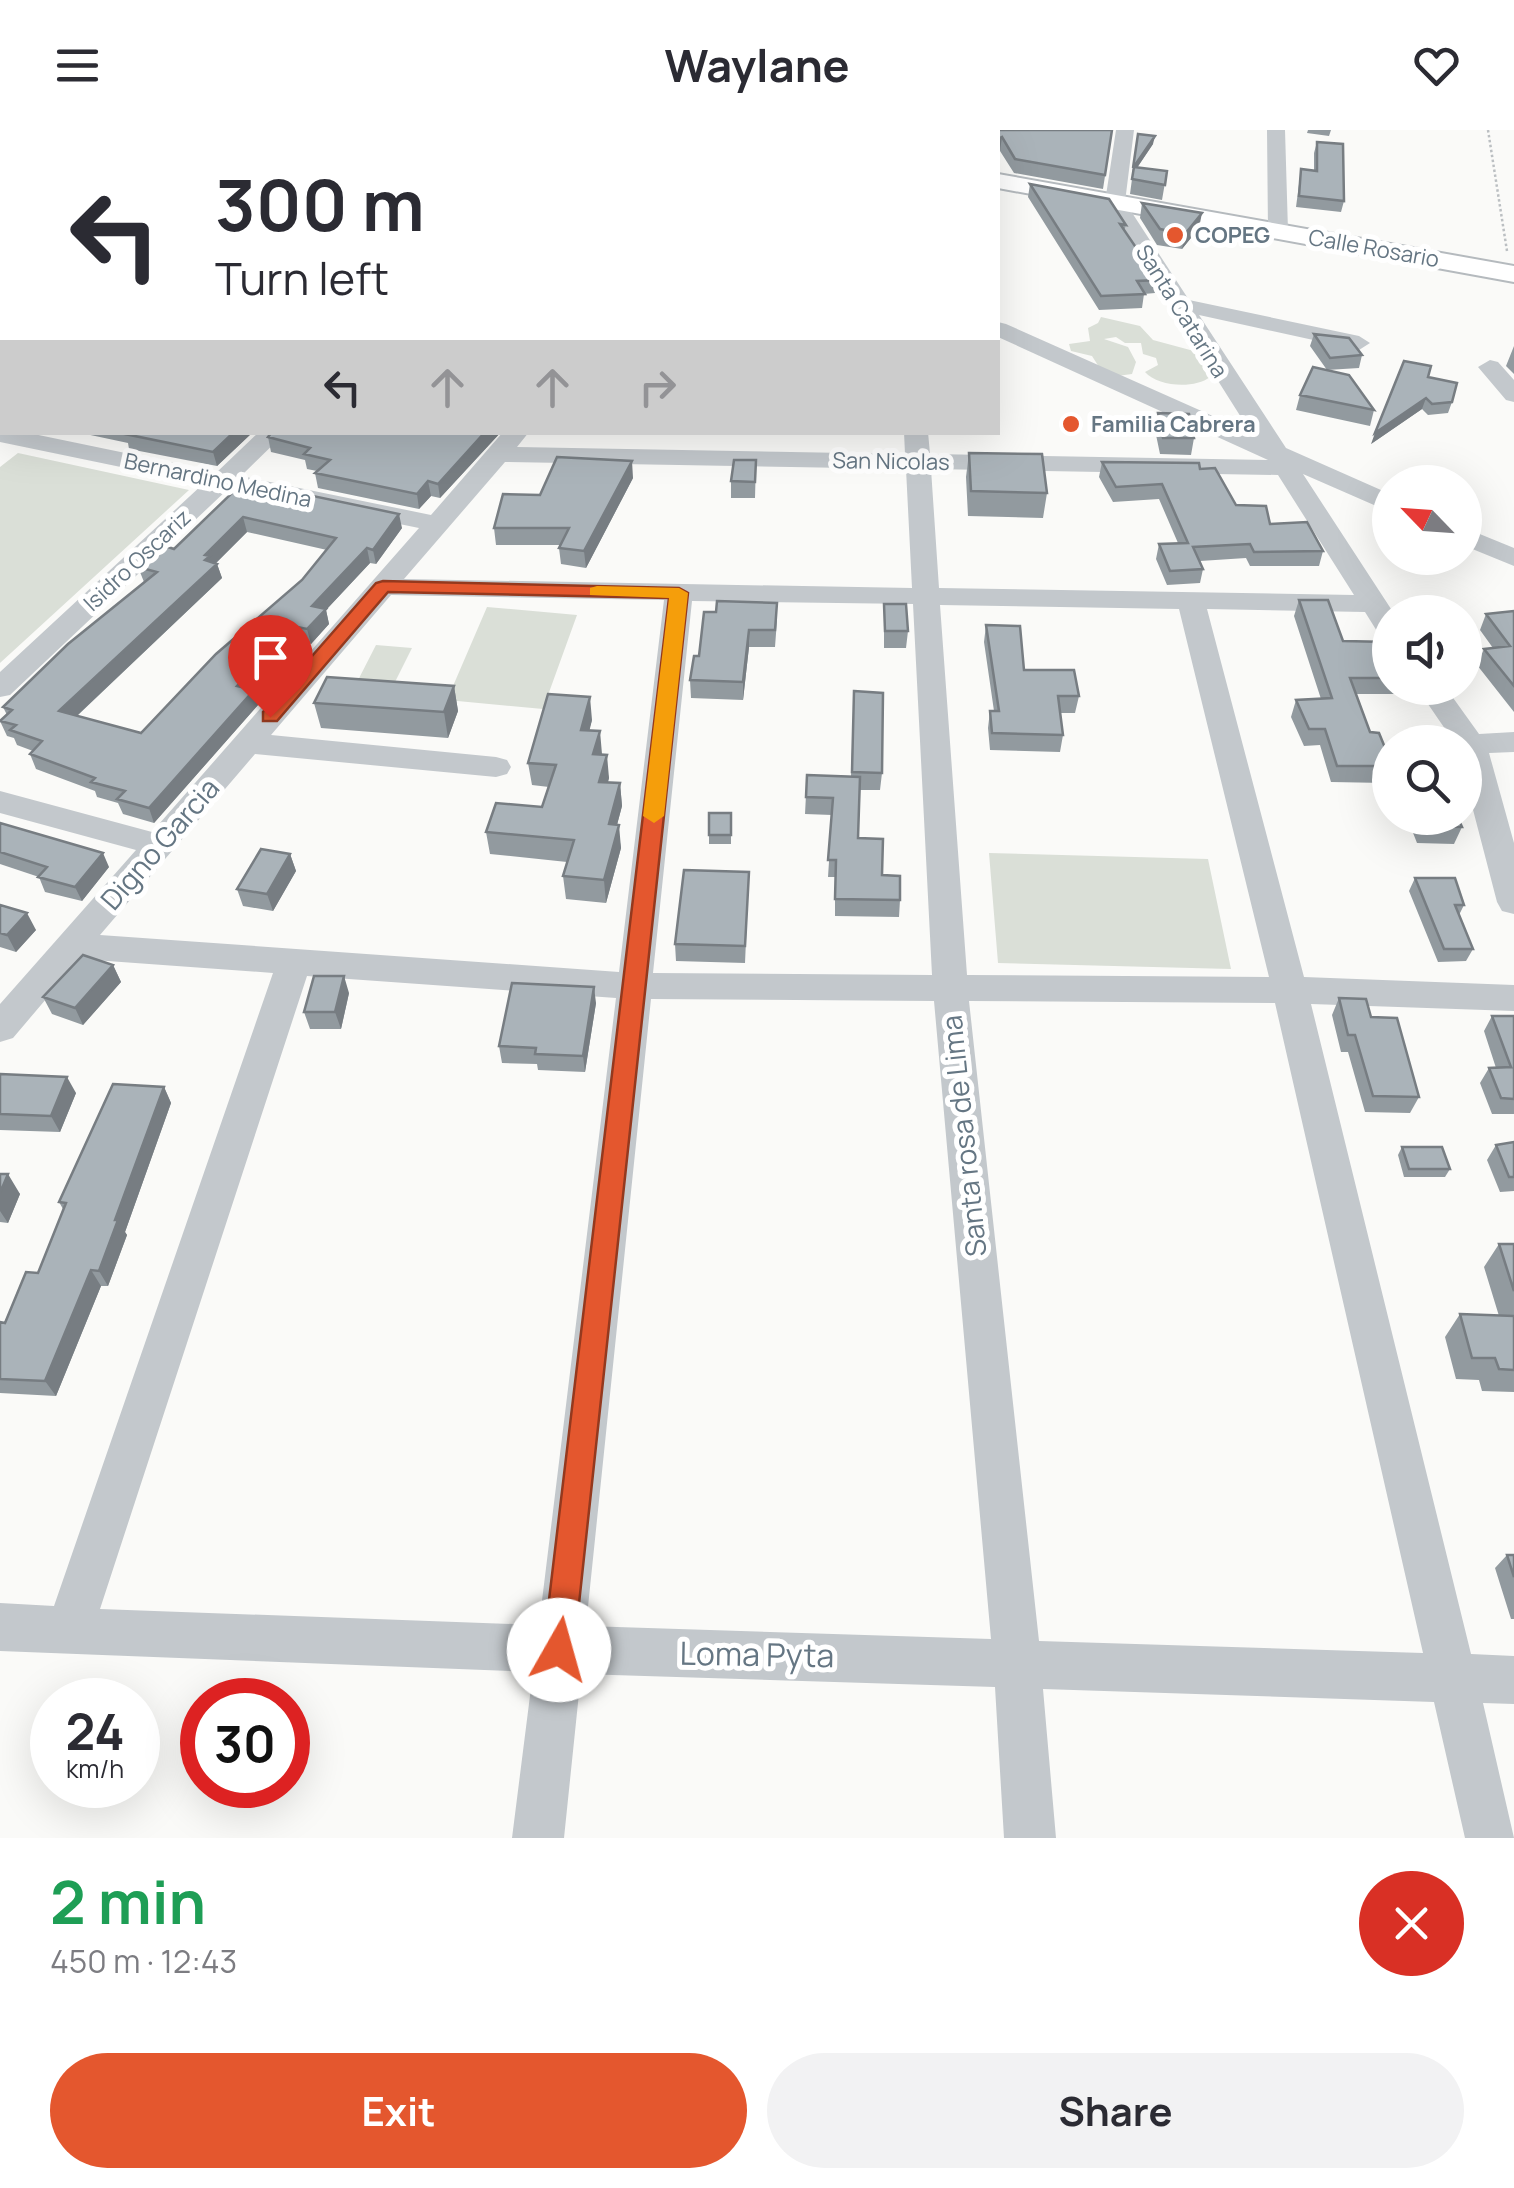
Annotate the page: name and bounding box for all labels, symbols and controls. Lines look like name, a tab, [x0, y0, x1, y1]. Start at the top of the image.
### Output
text: Waylane	[664, 34, 850, 96]
icon: menu	[50, 38, 105, 93]
icon: heart	[1409, 38, 1464, 93]
text: 300 m	[215, 156, 425, 252]
icon: left	[50, 170, 180, 300]
place label: COPEG	[1195, 220, 1270, 250]
street label: Calle Rosario	[1306, 222, 1442, 274]
marker: COPEG	[1164, 224, 1186, 246]
street label: Santa Catarina	[1129, 239, 1235, 383]
text: Turn left	[215, 247, 389, 309]
icon: left	[315, 360, 370, 415]
icon: ahead	[420, 360, 475, 415]
icon: ahead	[525, 360, 580, 415]
icon: right	[630, 360, 685, 415]
place label: Familia Cabrera	[1091, 409, 1256, 439]
marker: Familia Cabrera	[1060, 413, 1082, 435]
street label: San Nicolas	[832, 445, 950, 477]
street label: Bernardino Medina	[122, 446, 314, 514]
north arrow	[1372, 465, 1482, 575]
map controls	[1372, 465, 1482, 835]
street label: Isidro Oscariz	[77, 502, 197, 618]
button: sound	[1372, 595, 1482, 705]
pin	[228, 615, 313, 718]
icon: arrive	[243, 630, 298, 685]
button: search	[1372, 725, 1482, 835]
street label: Digno Garcia	[91, 769, 227, 917]
street label: Santa rosa de Lima	[931, 1013, 995, 1259]
position arrow	[507, 1598, 611, 1702]
street label: Loma Pyta	[679, 1631, 835, 1677]
speed limit sign: 30	[180, 1678, 310, 1808]
text: 24	[65, 1697, 125, 1765]
text: km/h	[66, 1751, 124, 1786]
text: 2 min	[50, 1860, 206, 1942]
button: close	[1359, 1871, 1464, 1976]
text: 450 m · 12:43	[50, 1939, 237, 1983]
button: Exit	[50, 2053, 747, 2168]
button: Share	[767, 2053, 1464, 2168]

